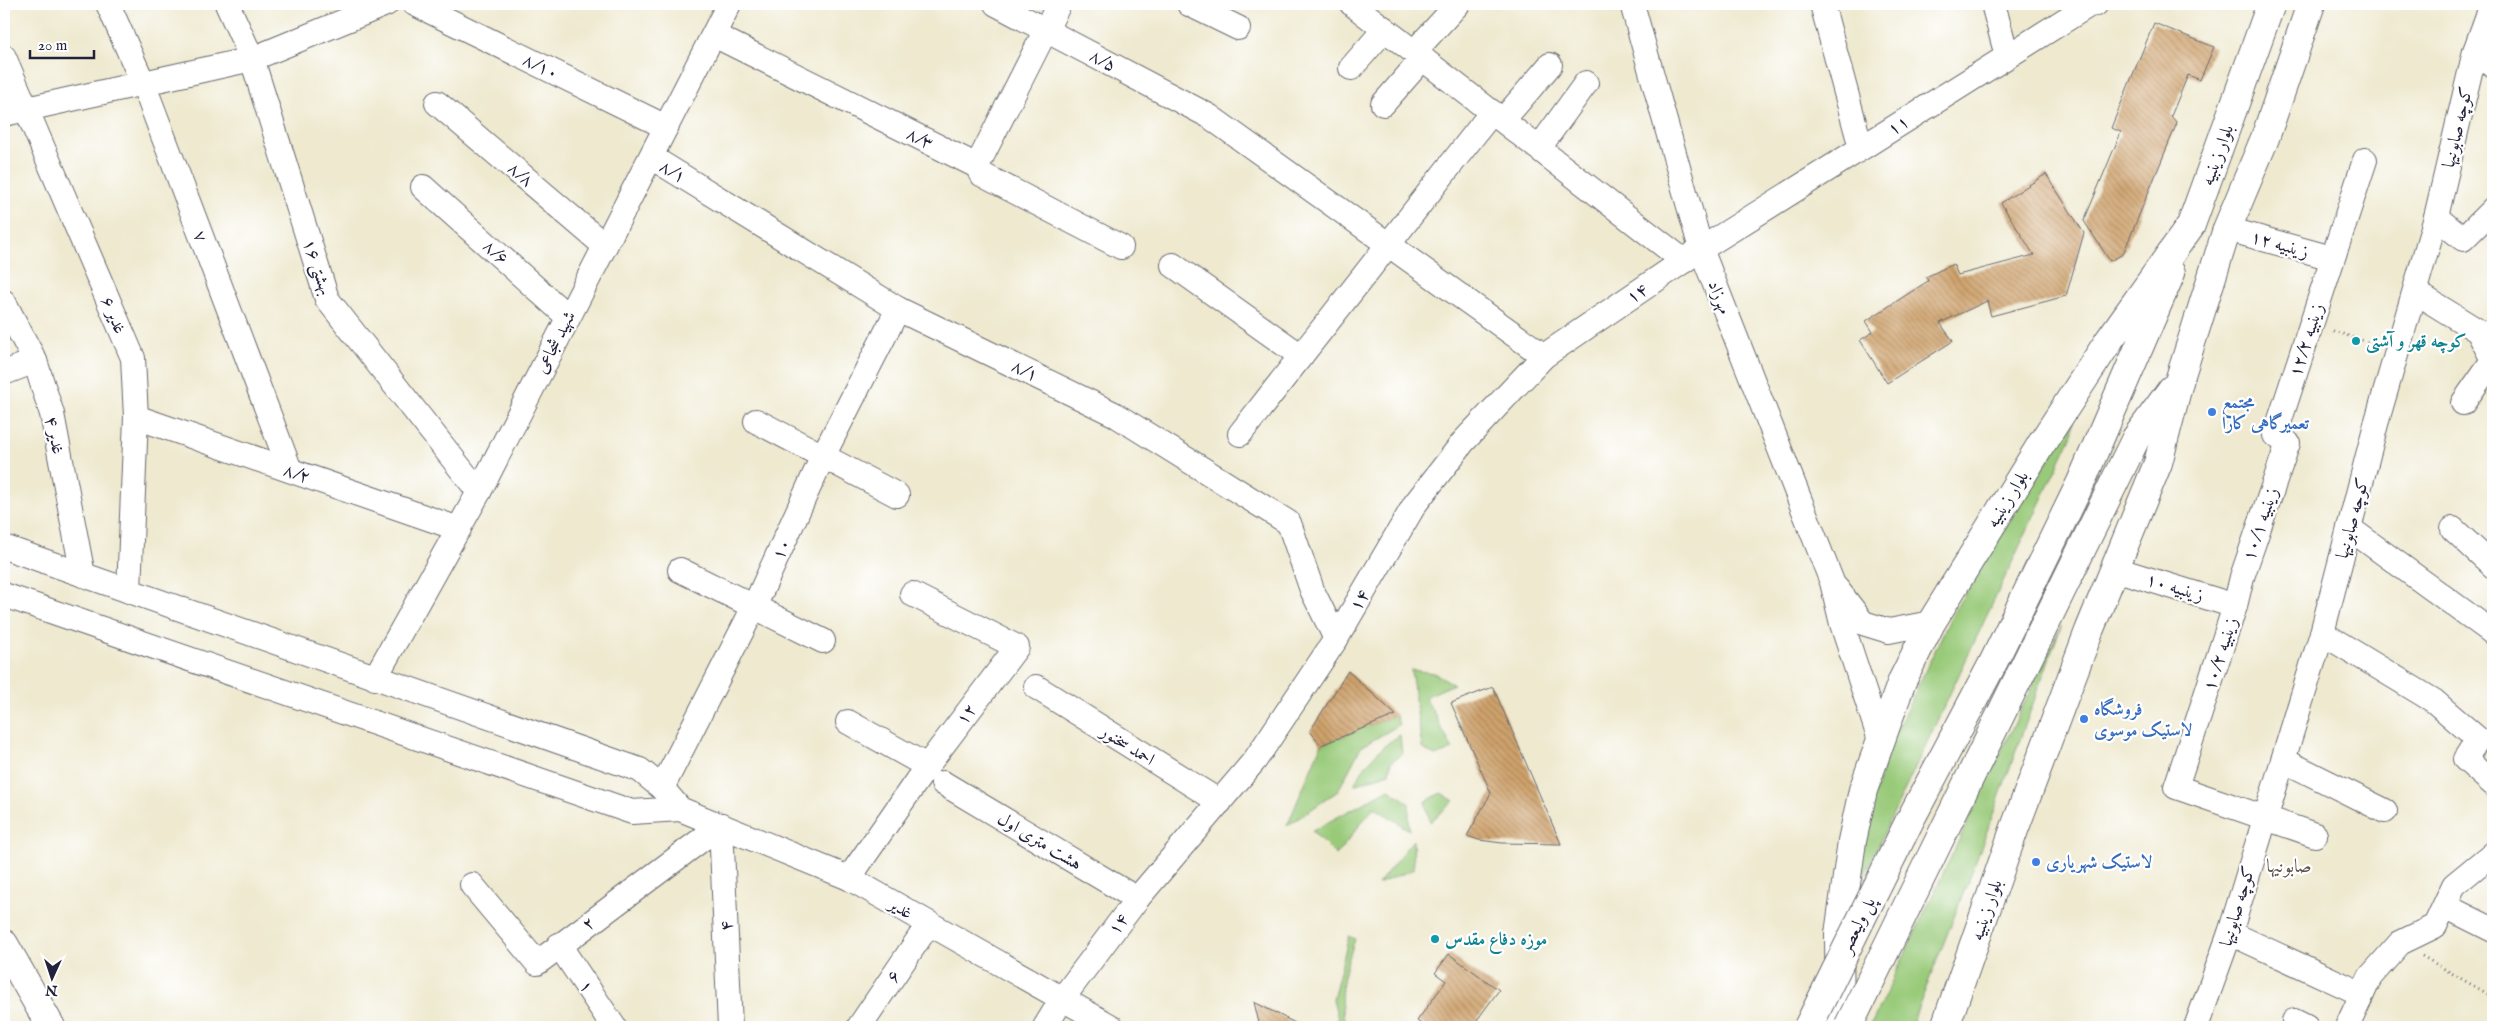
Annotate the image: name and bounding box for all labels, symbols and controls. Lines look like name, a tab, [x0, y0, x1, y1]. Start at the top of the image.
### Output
scale bar	[30, 28, 94, 60]
text: 20 m	[38, 36, 68, 55]
street label: ۸/۵	[1085, 45, 1120, 78]
street label: ۸/۱۰	[518, 49, 562, 86]
street label: کوچه صابونیها	[2438, 85, 2479, 170]
street label: ۱۱	[1884, 111, 1914, 142]
street label: بلوار زینبیه	[2197, 122, 2240, 189]
street label: ۸/۳	[902, 123, 937, 156]
street label: ۸/۱	[655, 155, 690, 189]
street label: ۸/۸	[502, 158, 538, 193]
street label: زینبیه ۱۲	[2248, 226, 2311, 265]
street label: ۷	[187, 228, 212, 246]
street label: ۸/۶	[477, 235, 513, 271]
street label: ۱۶ بهشتی	[296, 236, 337, 299]
street label: مهرزاد	[1702, 277, 1736, 318]
street label: ۱۴	[1623, 279, 1653, 310]
street label: غدیر ۶	[95, 293, 131, 338]
street label: زینبیه ۱۲/۲	[2285, 301, 2330, 380]
street label: شهید شجاعی	[531, 307, 582, 378]
place label: کوچه قهر و آشتی	[2366, 330, 2467, 354]
marker: کوچه قهر و آشتی	[2350, 335, 2362, 347]
street label: ۸/۱	[1007, 355, 1042, 388]
place label: مجتمع تعمیرگاهی کارا	[2222, 392, 2310, 436]
marker: مجتمع تعمیرگاهی کارا	[2206, 406, 2218, 418]
street label: غدیر ۴	[38, 414, 69, 457]
street label: ۸/۲	[280, 459, 313, 490]
street label: بلوار زینبیه	[1982, 467, 2035, 533]
street label: کوچه صابونیها	[2332, 476, 2375, 561]
street label: زینبیه ۱۰/۱	[2238, 485, 2285, 564]
street label: ۱۰	[767, 535, 797, 564]
street label: زینبیه ۱۰	[2143, 569, 2206, 608]
street label: ۱۴	[1345, 586, 1376, 616]
street label: زینبیه ۱۰/۲	[2199, 615, 2244, 694]
place label: فروشگاه لاستیک موسوی	[2094, 697, 2193, 743]
street label: ۱۲	[952, 700, 983, 730]
marker: فروشگاه لاستیک موسوی	[2078, 713, 2090, 725]
street label: احمد سخنور	[1094, 720, 1159, 772]
street label: هشت متری اول	[993, 808, 1086, 877]
place label: لاستیک شهریاری	[2046, 852, 2153, 875]
district label: صابونیها	[2266, 855, 2312, 879]
marker: لاستیک شهریاری	[2030, 856, 2042, 868]
street label: کوچه صابونیها	[2215, 864, 2262, 949]
street label: بلوار زینبیه	[1966, 877, 2009, 944]
street label: غدیر	[882, 892, 916, 925]
street label: پل ولیعصر	[1834, 893, 1882, 959]
street label: ۱۴	[1104, 910, 1135, 940]
street label: ۲	[578, 912, 600, 937]
street label: ۴	[716, 920, 739, 932]
place label: موزه دفاع مقدس	[1445, 929, 1547, 954]
marker: موزه دفاع مقدس	[1429, 933, 1441, 945]
north arrow	[28, 954, 78, 1004]
street label: ۶	[882, 966, 907, 988]
street label: ۱	[573, 976, 598, 998]
text: N	[45, 981, 59, 999]

